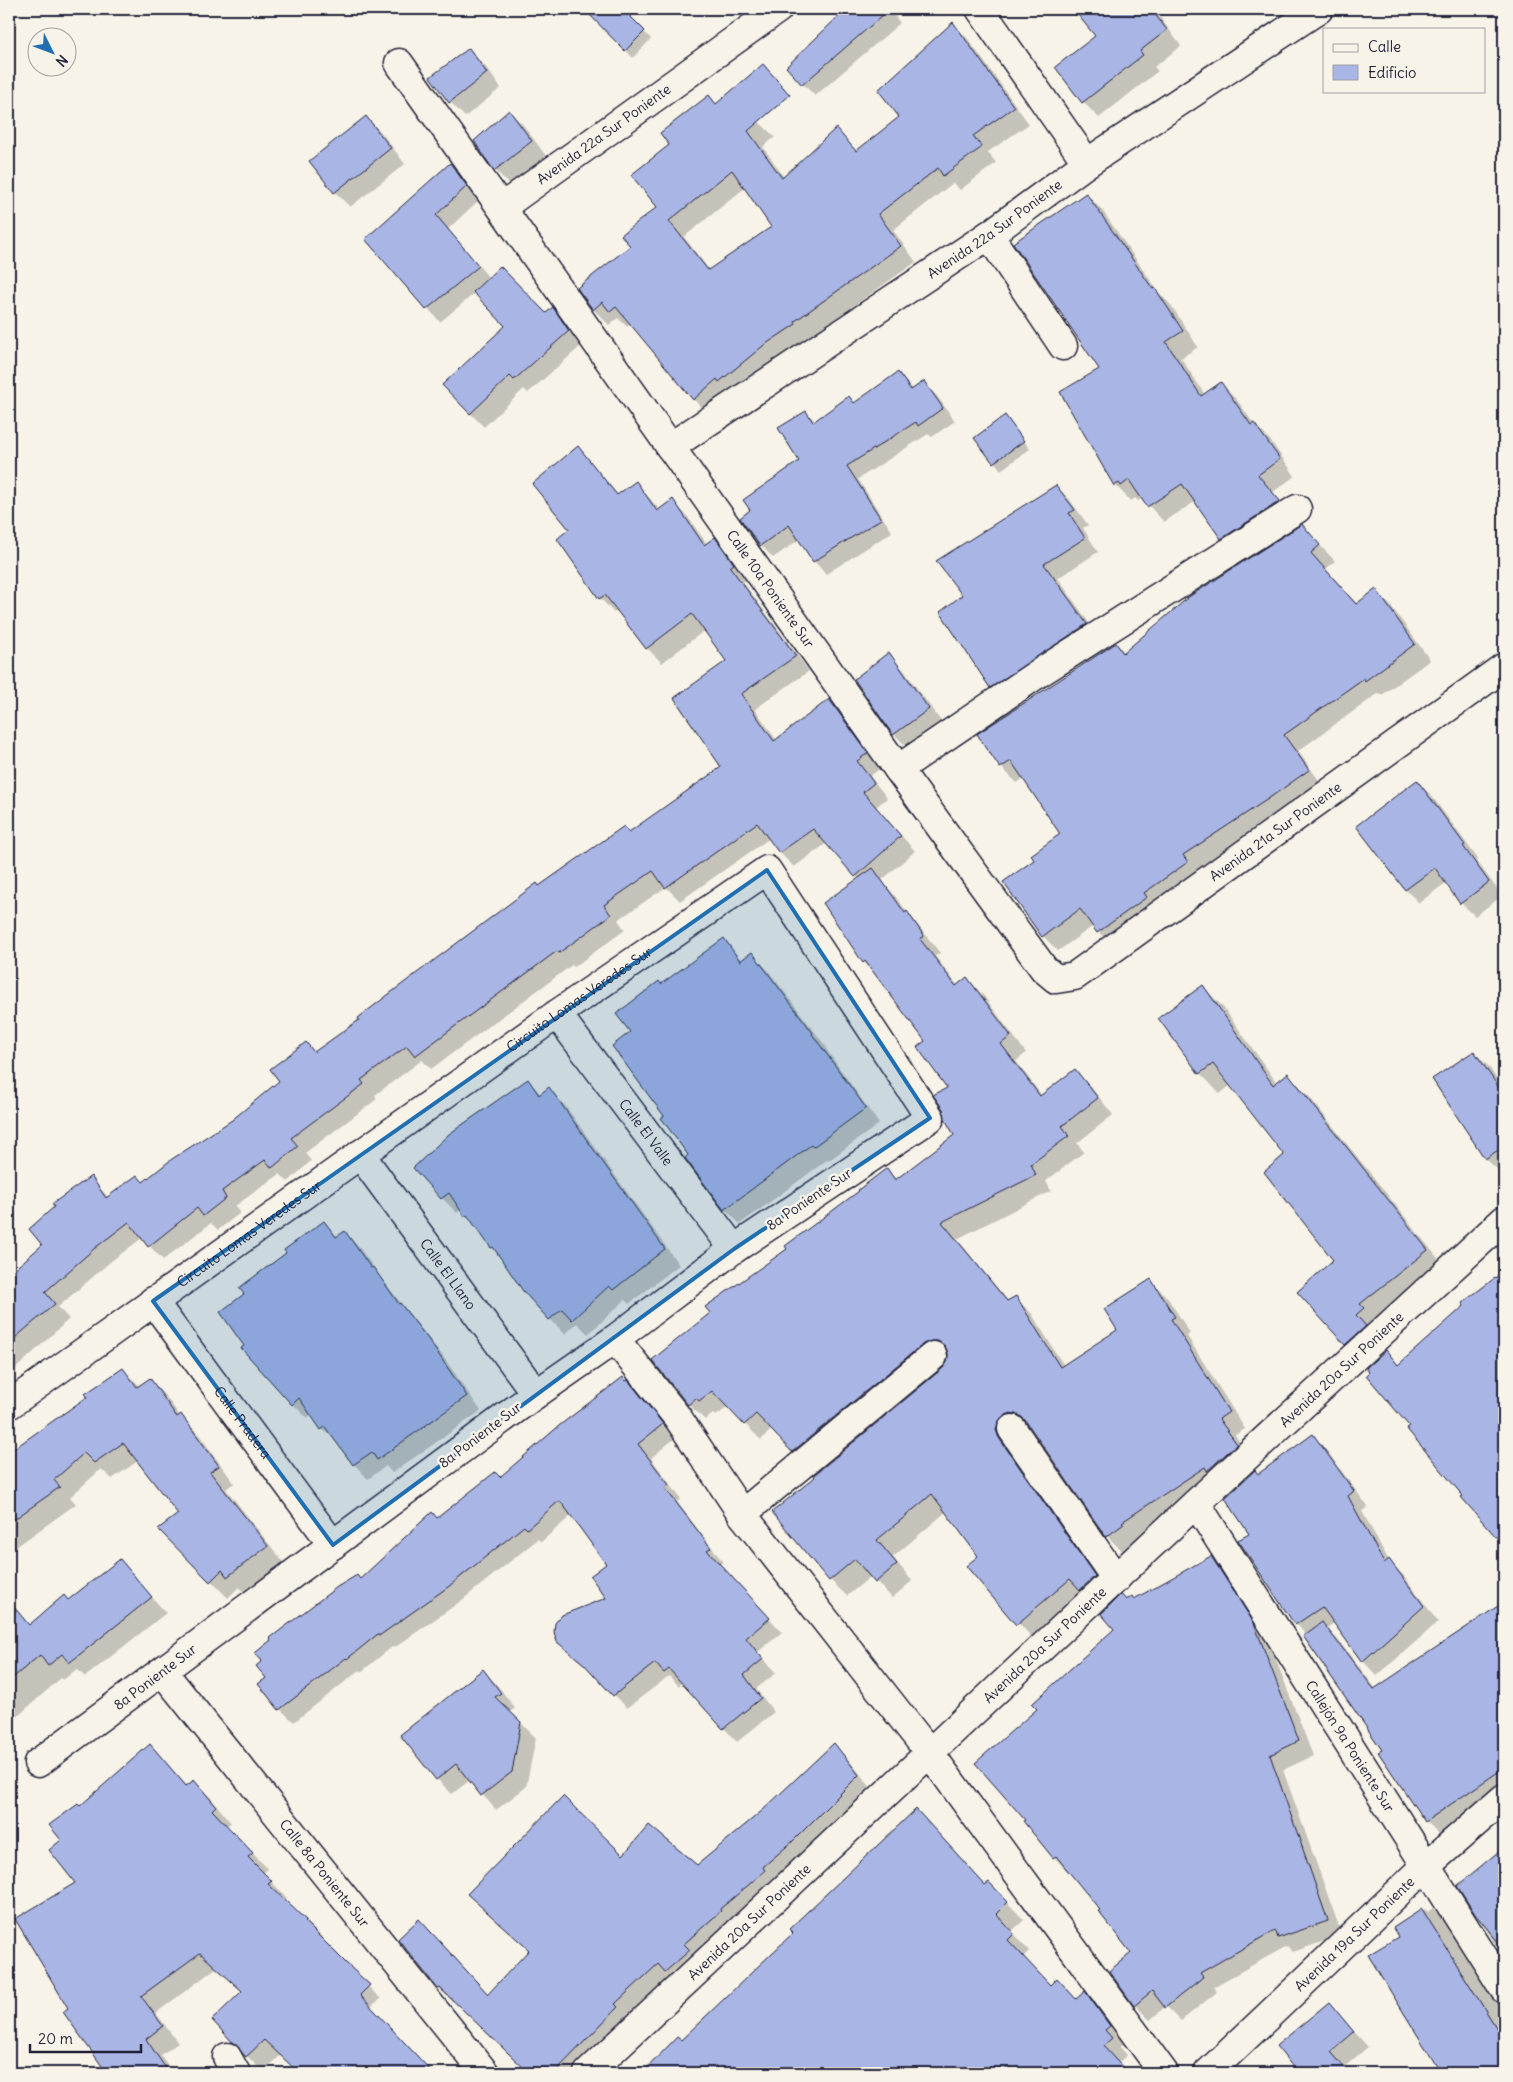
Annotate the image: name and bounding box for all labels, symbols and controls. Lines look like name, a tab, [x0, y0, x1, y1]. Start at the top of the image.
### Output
north arrow	[28, 28, 78, 78]
legend	[1323, 28, 1486, 92]
text: Calle	[1368, 37, 1401, 56]
text: N	[52, 51, 72, 70]
text: Edificio	[1368, 63, 1416, 82]
street label: Avenida 22a Sur Poniente	[533, 80, 674, 188]
street label: Avenida 22a Sur Poniente	[924, 175, 1066, 283]
street label: Calle 10a Poniente Sur	[723, 526, 819, 652]
street label: Avenida 21a Sur Poniente	[1206, 778, 1345, 885]
street label: Circuito Lomas Veredes Sur	[503, 942, 656, 1056]
street label: Calle El Valle	[615, 1095, 677, 1169]
street label: 8a Poniente Sur	[763, 1164, 855, 1234]
street label: Circuito Lomas Veredes Sur	[173, 1176, 325, 1291]
street label: Calle El Llano	[416, 1235, 480, 1313]
street label: Avenida 20a Sur Poniente	[1276, 1308, 1407, 1431]
street label: Calle Pradera	[210, 1383, 275, 1462]
street label: 8a Poniente Sur	[435, 1398, 525, 1472]
street label: Avenida 20a Sur Poniente	[979, 1583, 1110, 1707]
street label: 8a Poniente Sur	[110, 1640, 200, 1714]
street label: Callejón 9a Poniente Sur	[1302, 1677, 1399, 1816]
street label: Calle 8a Poniente Sur	[276, 1815, 374, 1931]
street label: Avenida 20a Sur Poniente	[684, 1860, 815, 1984]
street label: Avenida 19a Sur Poniente	[1291, 1873, 1418, 1995]
scale bar	[30, 2022, 141, 2054]
text: 20 m	[38, 2029, 73, 2048]

